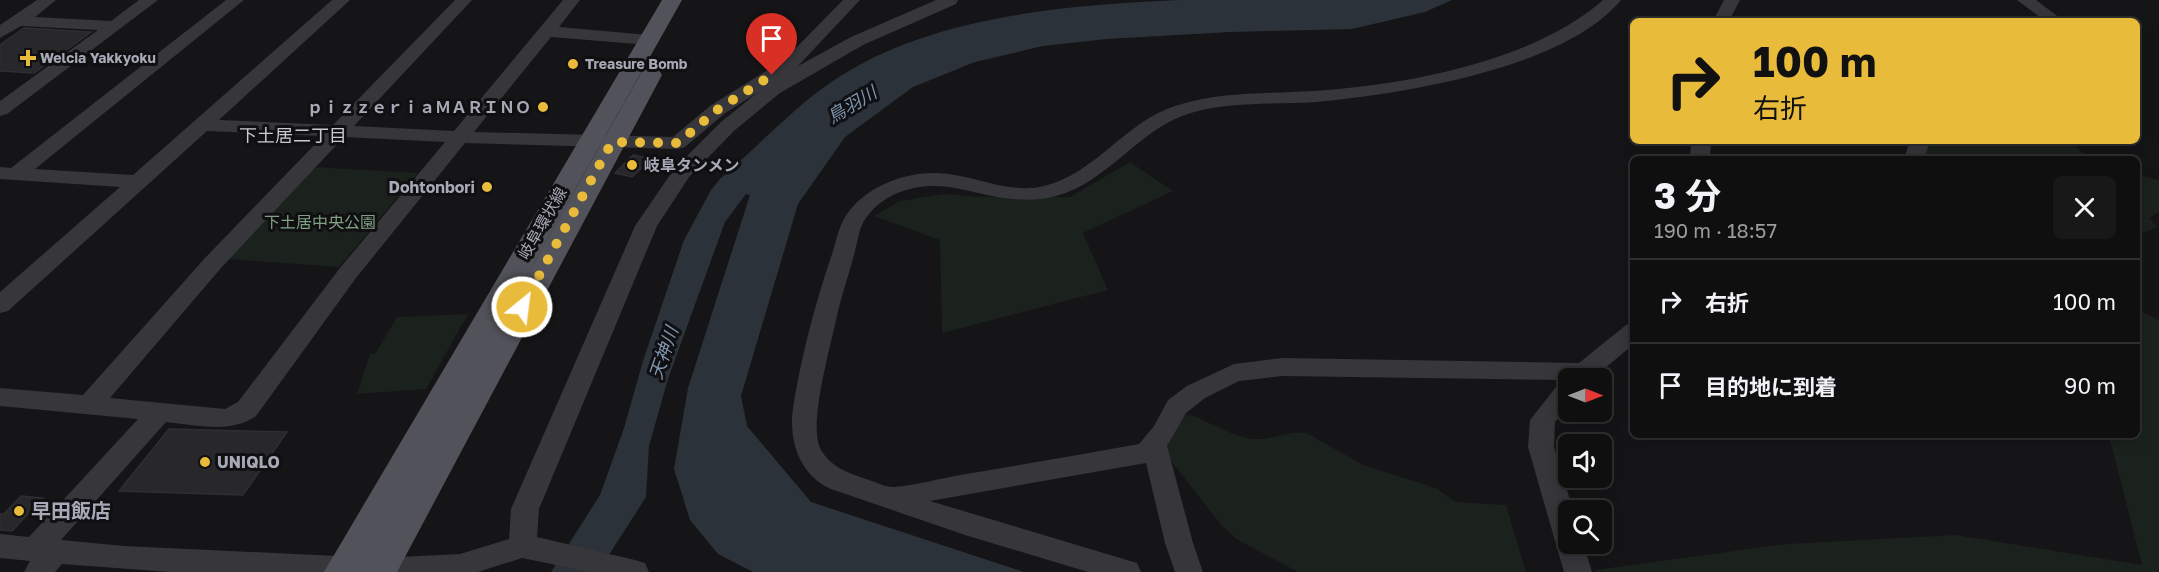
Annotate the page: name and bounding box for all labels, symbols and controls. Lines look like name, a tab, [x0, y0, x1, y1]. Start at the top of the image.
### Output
pin	[746, 13, 797, 75]
icon: arrive	[755, 22, 788, 55]
text: 100 m	[1753, 36, 1876, 86]
icon: right	[1654, 42, 1732, 120]
place label: Welcia Yakkyoku	[40, 49, 156, 66]
marker: Welcia Yakkyoku	[21, 51, 35, 65]
place label: Treasure Bomb	[585, 55, 688, 72]
marker: Treasure Bomb	[566, 57, 580, 71]
water label: 鳥羽川	[823, 80, 882, 127]
text: 右折	[1753, 92, 1807, 124]
place label: ｐｉｚｚｅｒｉａＭＡＲＩＮＯ	[307, 97, 531, 117]
marker: ｐｉｚｚｅｒｉａＭＡＲＩＮＯ	[536, 100, 550, 114]
district label: 下土居二丁目	[239, 124, 347, 146]
place label: 岐阜タンメン	[644, 155, 740, 175]
marker: 岐阜タンメン	[625, 158, 639, 172]
text: 3 分	[1654, 174, 1721, 217]
button: close	[2053, 176, 2116, 239]
place label: Dohtonbori	[389, 177, 475, 197]
marker: Dohtonbori	[480, 180, 494, 194]
street label: 岐阜環状線	[513, 183, 571, 263]
park label: 下土居中央公園	[264, 212, 376, 232]
text: 190 m · 18:57	[1654, 218, 1777, 242]
position arrow	[490, 275, 554, 339]
icon: right	[1654, 285, 1687, 318]
text: 100 m	[2053, 288, 2116, 315]
text: 右折	[1705, 289, 1749, 316]
water label: 天神川	[644, 322, 683, 382]
north arrow	[1558, 368, 1612, 422]
map controls	[1558, 368, 1612, 554]
icon: arrive	[1654, 369, 1687, 402]
text: 90 m	[2064, 372, 2116, 399]
text: 目的地に到着	[1705, 373, 1837, 400]
button: sound	[1558, 434, 1612, 488]
place label: UNIQLO	[217, 452, 280, 472]
marker: UNIQLO	[198, 455, 212, 469]
place label: 早田飯店	[31, 498, 111, 522]
button: search	[1558, 500, 1612, 554]
marker: 早田飯店	[12, 504, 26, 518]

